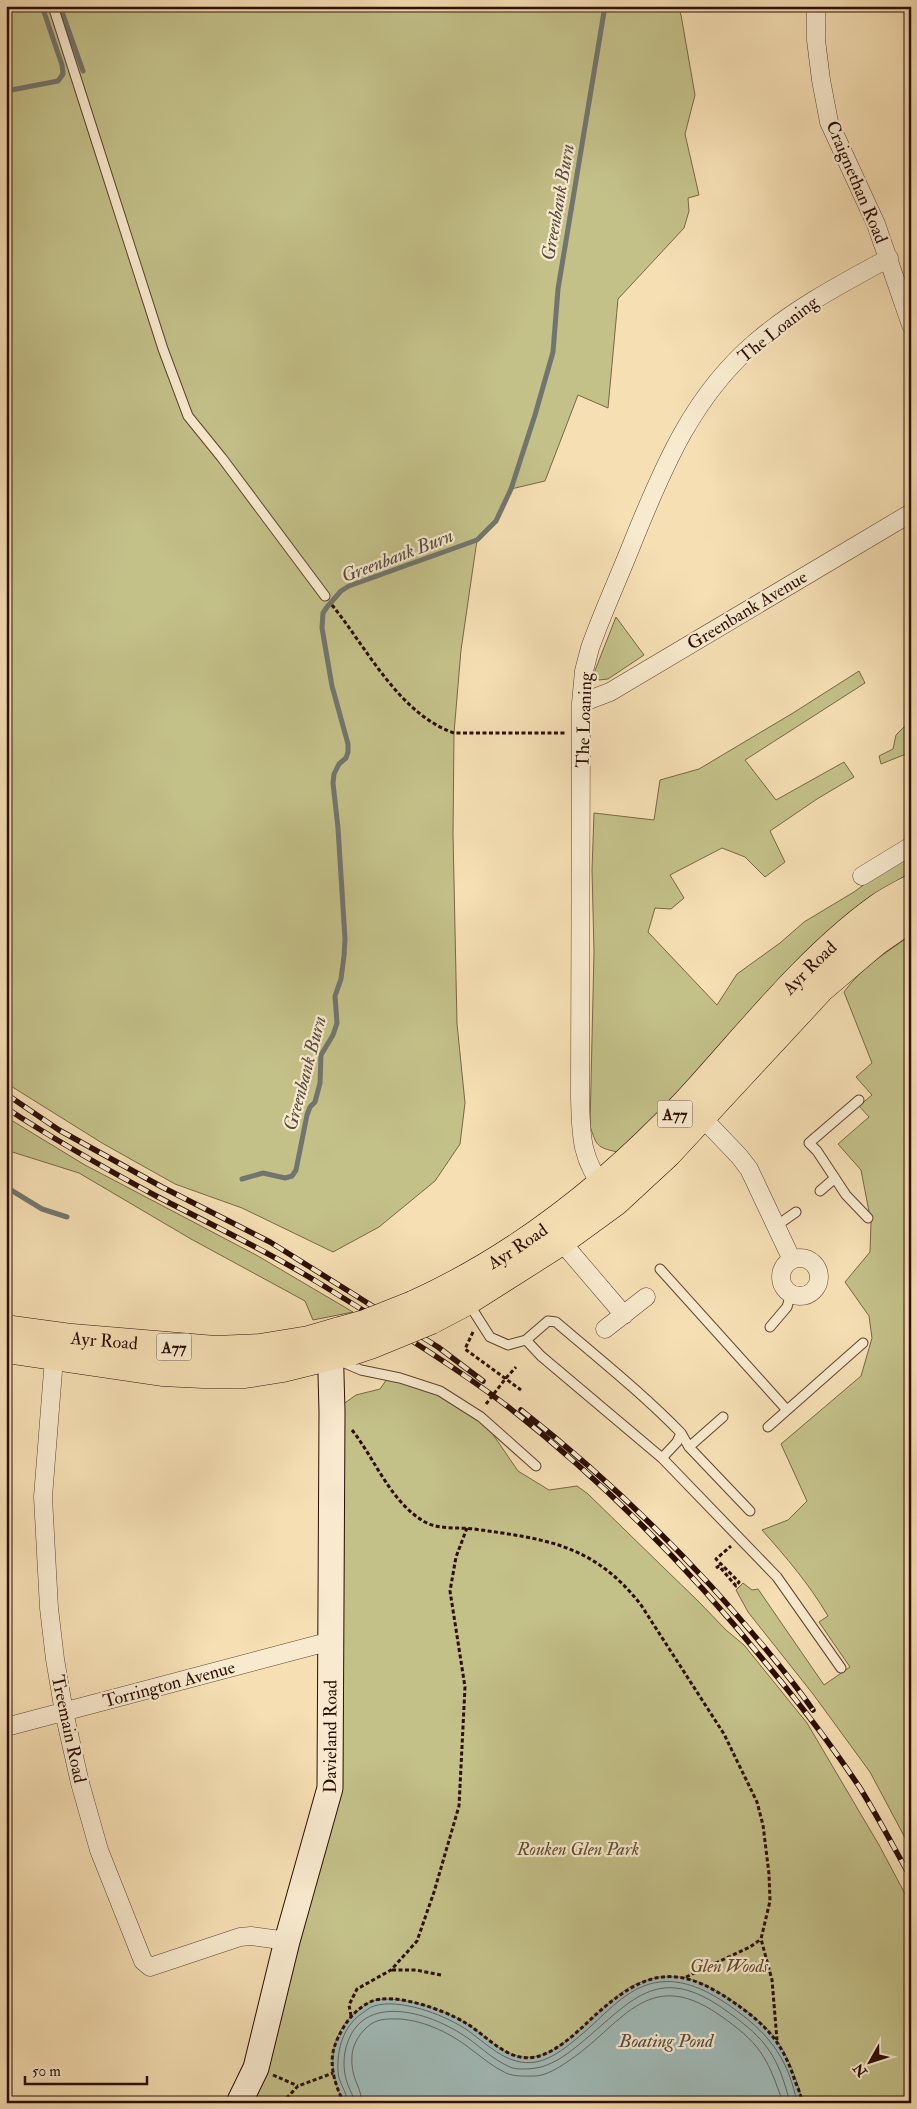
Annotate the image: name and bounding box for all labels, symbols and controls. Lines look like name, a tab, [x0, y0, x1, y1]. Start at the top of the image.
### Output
street label: Craignethan Road	[820, 117, 893, 247]
water label: Greenbank Burn	[536, 142, 580, 262]
street label: The Loaning	[734, 290, 824, 368]
water label: Greenbank Burn	[338, 524, 457, 588]
street label: Greenbank Avenue	[683, 565, 812, 655]
street label: The Loaning	[571, 671, 598, 768]
street label: Ayr Road	[777, 936, 842, 1001]
water label: Greenbank Burn	[278, 1013, 332, 1133]
road number: A77	[658, 1100, 692, 1128]
street label: Ayr Road	[483, 1219, 552, 1275]
street label: Ayr Road	[69, 1327, 139, 1355]
road number: A77	[156, 1334, 192, 1360]
street label: Torrington Avenue	[101, 1656, 238, 1713]
street label: Treemain Road	[46, 1673, 91, 1785]
street label: Davieland Road	[319, 1680, 343, 1793]
park label: Rouken Glen Park	[516, 1838, 639, 1861]
park label: Glen Woods	[690, 1955, 769, 1978]
water label: Boating Pond	[618, 2029, 714, 2053]
north arrow	[844, 2036, 894, 2086]
scale bar	[25, 2054, 148, 2086]
text: N	[849, 2059, 871, 2081]
text: 50 m	[32, 2062, 61, 2081]

